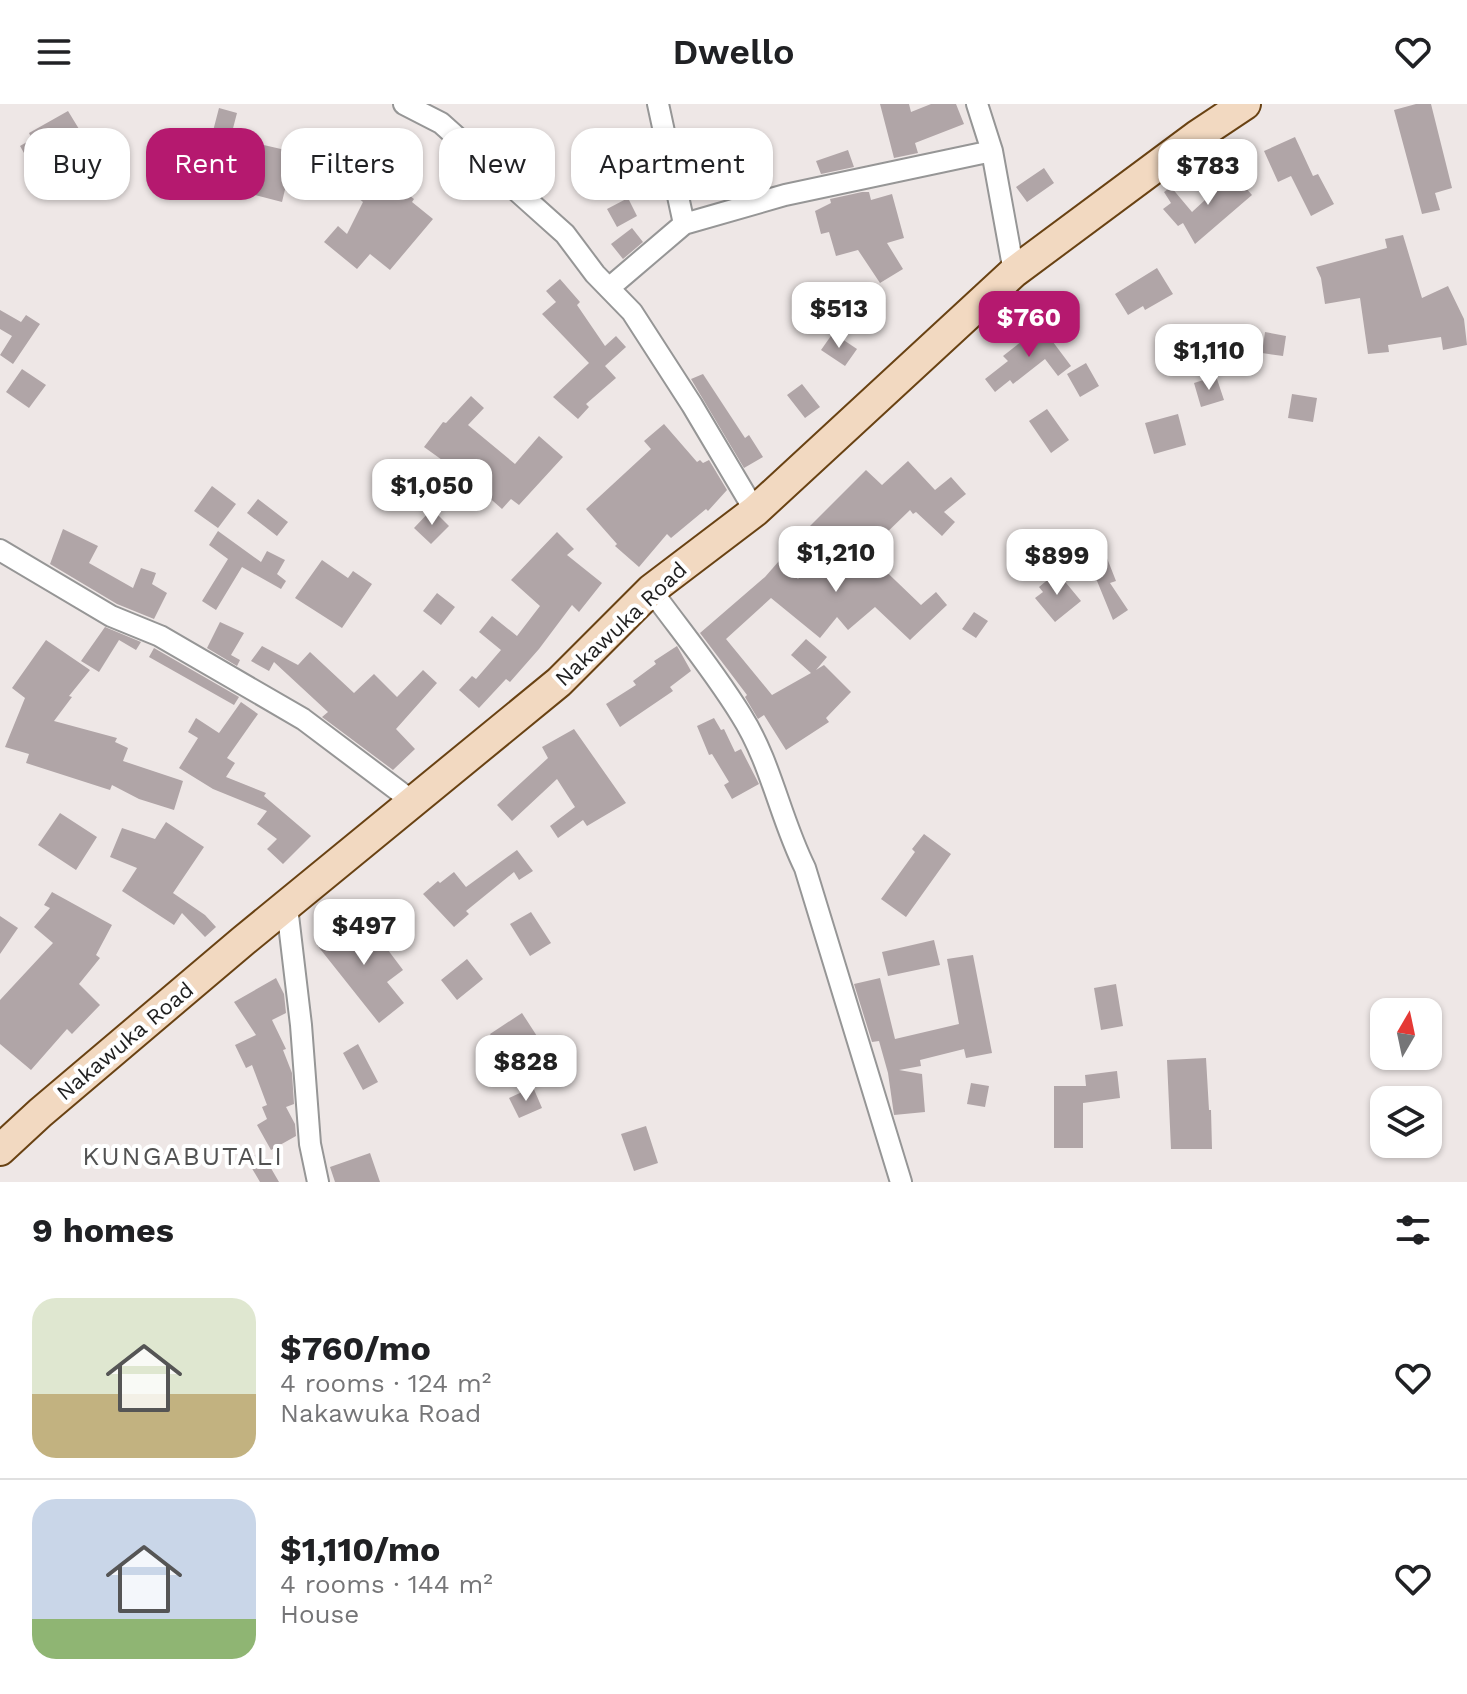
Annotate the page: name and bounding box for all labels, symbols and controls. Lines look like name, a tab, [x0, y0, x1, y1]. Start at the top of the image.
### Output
icon: menu	[32, 30, 76, 74]
icon: heart	[1391, 30, 1435, 74]
text: Dwello	[672, 31, 795, 73]
chip: Buy	[24, 128, 130, 200]
chip: Rent	[146, 128, 265, 200]
chip: Filters	[281, 128, 423, 200]
chip: New	[439, 128, 555, 200]
chip: Apartment	[571, 128, 773, 200]
pin: $783	[1161, 139, 1255, 207]
text: $783	[1176, 150, 1240, 180]
pin: $513	[792, 282, 886, 350]
pin: $760	[982, 291, 1076, 359]
text: $513	[810, 293, 868, 323]
text: $760	[997, 302, 1061, 332]
pin: $1,110	[1144, 324, 1274, 392]
text: $1,110	[1173, 335, 1245, 365]
pin: $1,050	[367, 459, 497, 527]
text: $1,050	[390, 470, 474, 500]
pin: $1,210	[771, 526, 901, 594]
pin: $899	[1010, 529, 1104, 597]
text: $1,210	[797, 537, 875, 567]
text: $899	[1024, 540, 1090, 570]
street label: Nakawuka Road	[550, 557, 692, 691]
pin: $497	[317, 899, 411, 967]
text: $497	[332, 910, 396, 940]
street label: Nakawuka Road	[52, 977, 198, 1105]
north arrow	[1370, 998, 1442, 1070]
map controls	[1370, 998, 1442, 1158]
pin: $828	[479, 1035, 573, 1103]
text: $828	[494, 1046, 558, 1076]
button: layers	[1370, 1086, 1442, 1158]
district label: KUNGABUTALI	[82, 1141, 284, 1171]
icon: filters	[1391, 1208, 1435, 1252]
text: 9 homes	[32, 1210, 174, 1250]
text: $760/mo	[280, 1328, 431, 1368]
icon: home	[96, 1330, 192, 1426]
icon: heart	[1391, 1356, 1435, 1400]
text: 4 rooms · 124 m²	[280, 1368, 491, 1398]
text: Nakawuka Road	[280, 1398, 481, 1428]
text: $1,110/mo	[280, 1529, 440, 1569]
icon: home	[96, 1531, 192, 1627]
icon: heart	[1391, 1557, 1435, 1601]
text: 4 rooms · 144 m²	[280, 1569, 493, 1599]
text: House	[280, 1599, 359, 1629]

